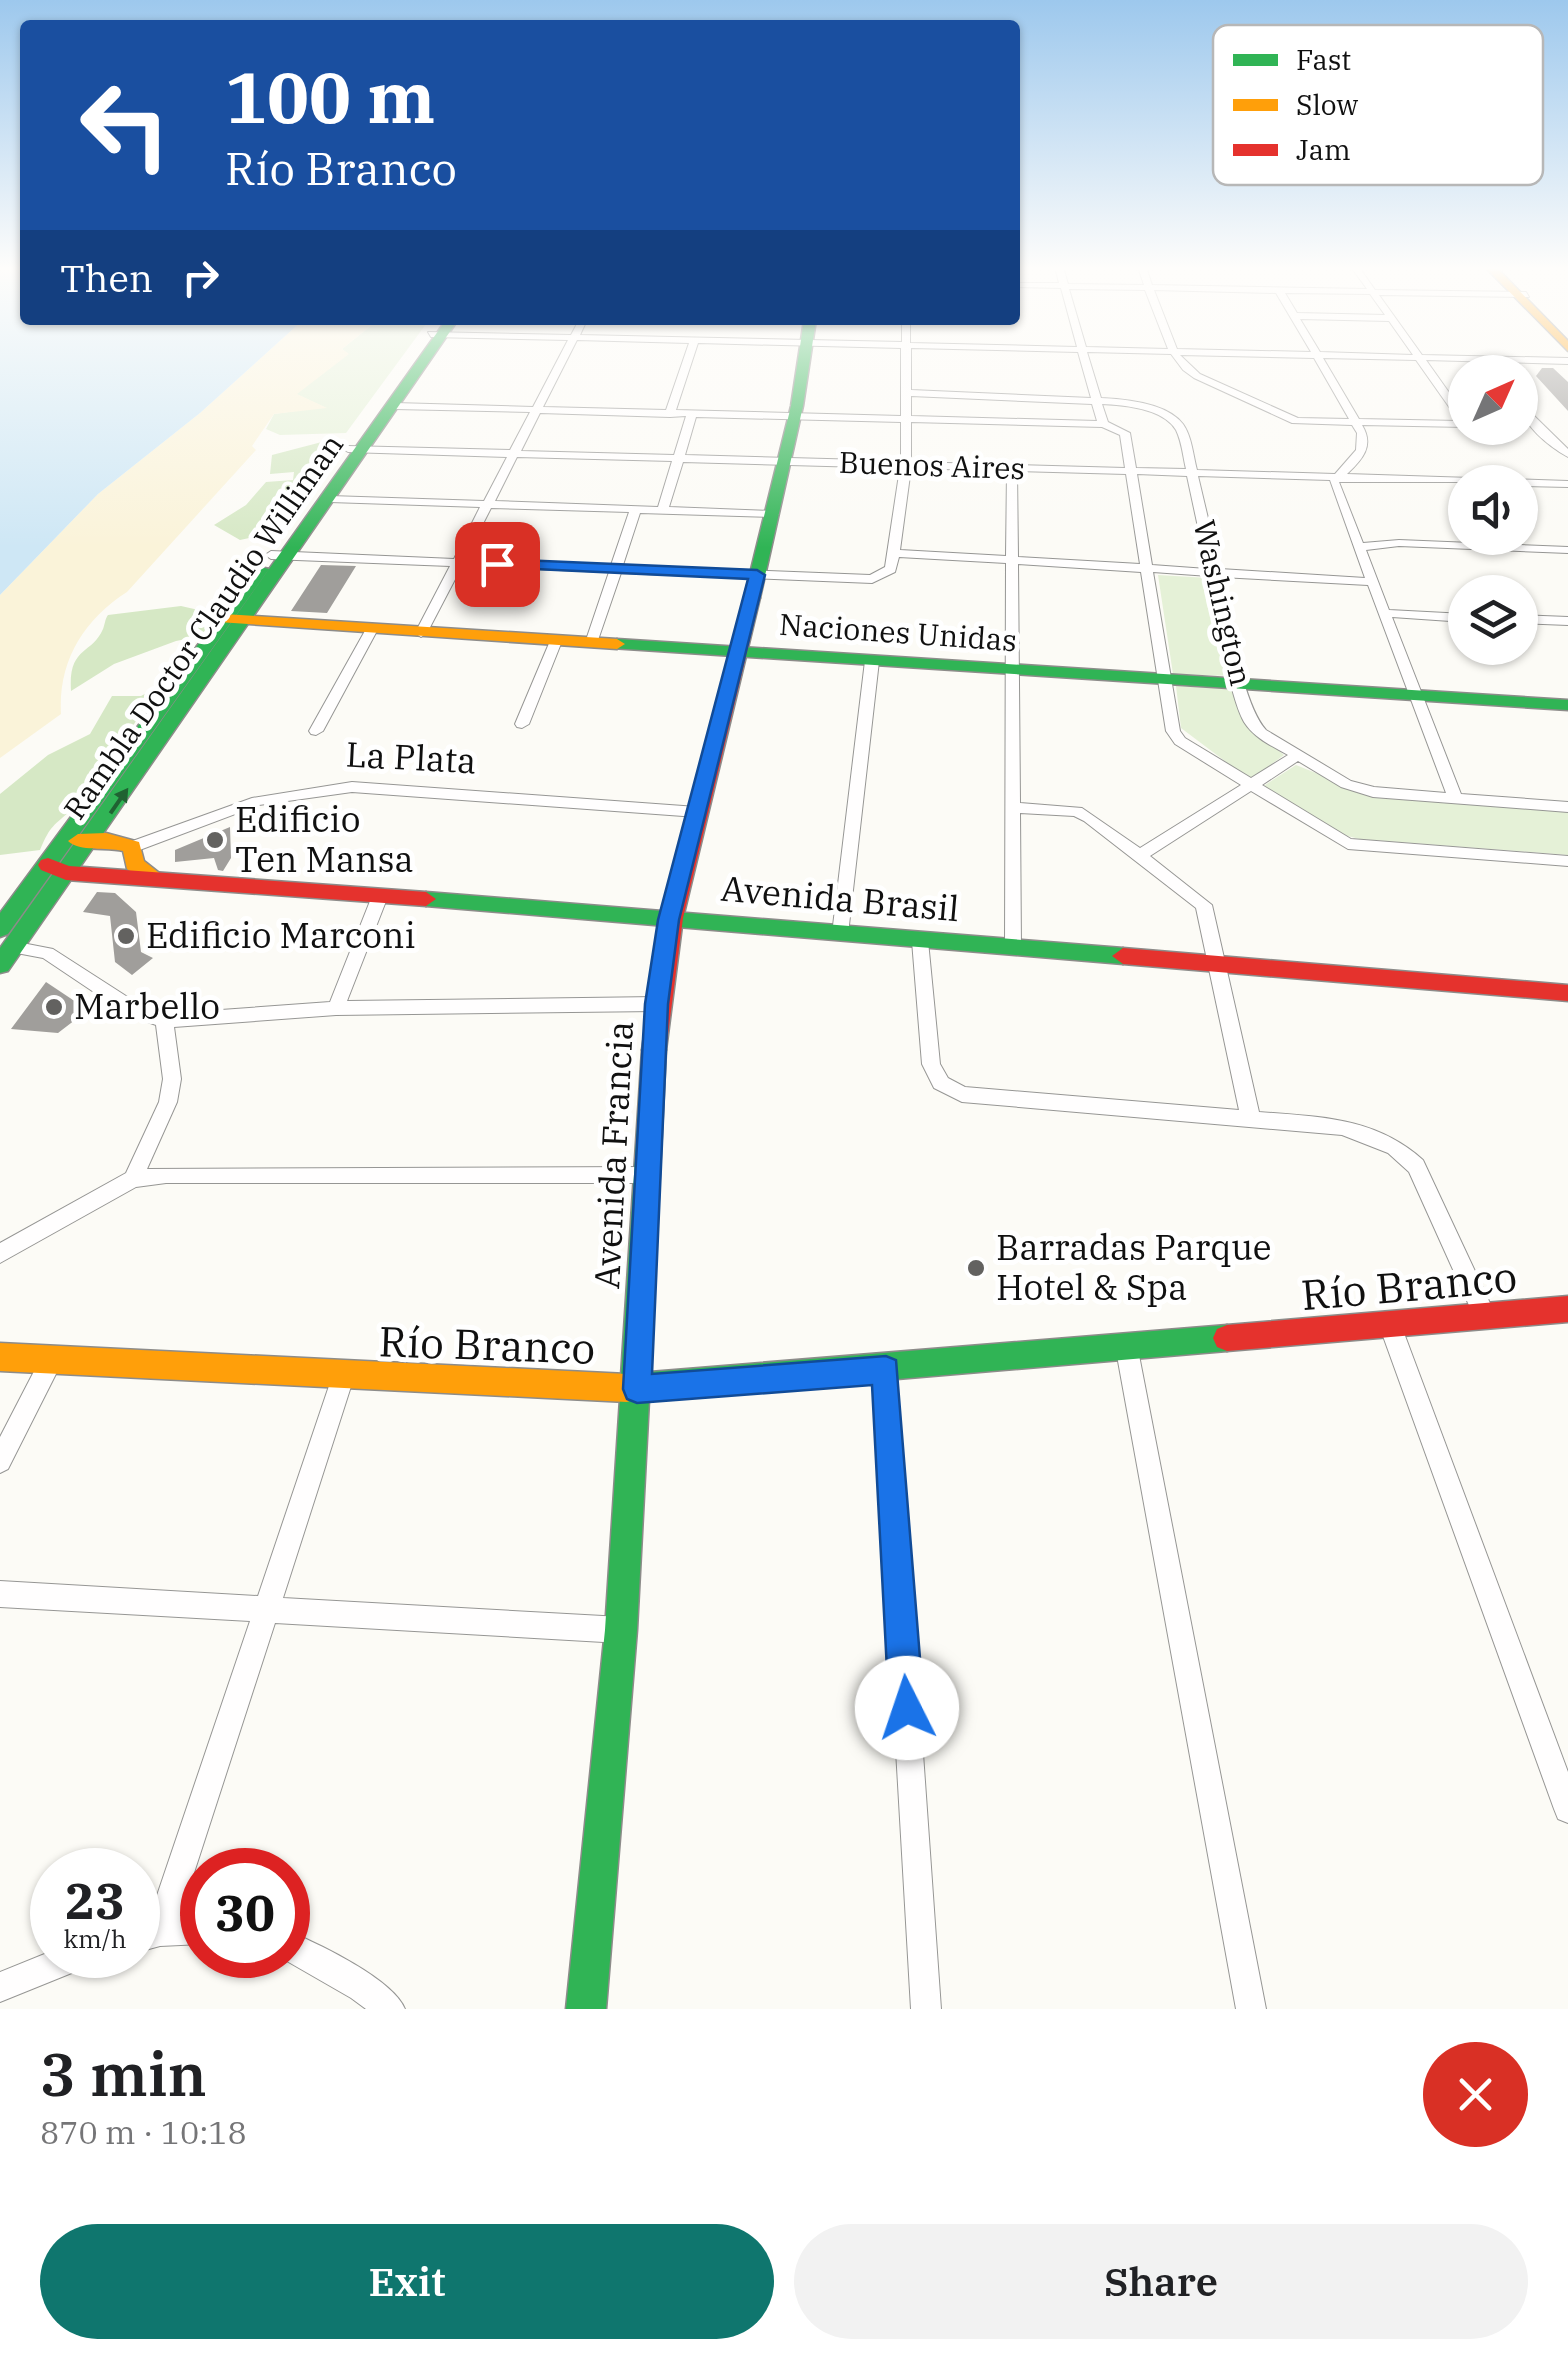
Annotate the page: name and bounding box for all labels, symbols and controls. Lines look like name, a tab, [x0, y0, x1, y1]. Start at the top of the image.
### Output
legend	[1213, 25, 1543, 185]
text: Fast	[1296, 41, 1351, 78]
text: 100 m	[225, 51, 435, 142]
icon: left	[60, 60, 190, 190]
text: Slow	[1296, 86, 1358, 123]
text: Jam	[1296, 131, 1351, 168]
text: Río Branco	[225, 139, 457, 197]
icon: right	[173, 250, 228, 305]
text: Then	[60, 253, 153, 302]
north arrow	[1448, 355, 1538, 445]
map controls	[1448, 355, 1538, 665]
street label: Rambla Doctor Claudio Williman	[54, 426, 351, 826]
street label: Buenos Aires	[838, 442, 1026, 487]
button: sound	[1448, 465, 1538, 555]
street label: Washington	[1185, 516, 1261, 689]
pin	[455, 522, 540, 607]
icon: arrive	[470, 537, 525, 592]
button: layers	[1448, 575, 1538, 665]
street label: Naciones Unidas	[778, 604, 1018, 659]
street label: La Plata	[345, 731, 477, 783]
one-way arrow	[109, 787, 128, 814]
place label: Edificio Ten Mansa	[235, 796, 414, 882]
marker: Edificio Ten Mansa	[204, 829, 226, 851]
street label: Avenida Brasil	[719, 865, 961, 931]
place label: Edificio Marconi	[146, 912, 415, 958]
marker: Edificio Marconi	[115, 925, 137, 947]
place label: Marbello	[74, 983, 220, 1029]
marker: Marbello	[43, 996, 65, 1018]
street label: Avenida Francia	[583, 1020, 643, 1290]
place label: Barradas Parque Hotel & Spa	[996, 1224, 1272, 1310]
street label: Río Branco	[1299, 1249, 1519, 1322]
marker: Barradas Parque Hotel & Spa	[965, 1257, 987, 1279]
street label: Río Branco	[378, 1313, 596, 1376]
position arrow	[855, 1656, 959, 1760]
speed limit sign: 30	[180, 1848, 310, 1978]
text: 23	[65, 1868, 125, 1933]
text: km/h	[63, 1922, 127, 1955]
text: 3 min	[40, 2034, 207, 2113]
button: close	[1423, 2042, 1528, 2147]
text: 870 m · 10:18	[40, 2111, 247, 2153]
button: Exit	[40, 2224, 774, 2339]
button: Share	[794, 2224, 1528, 2339]

